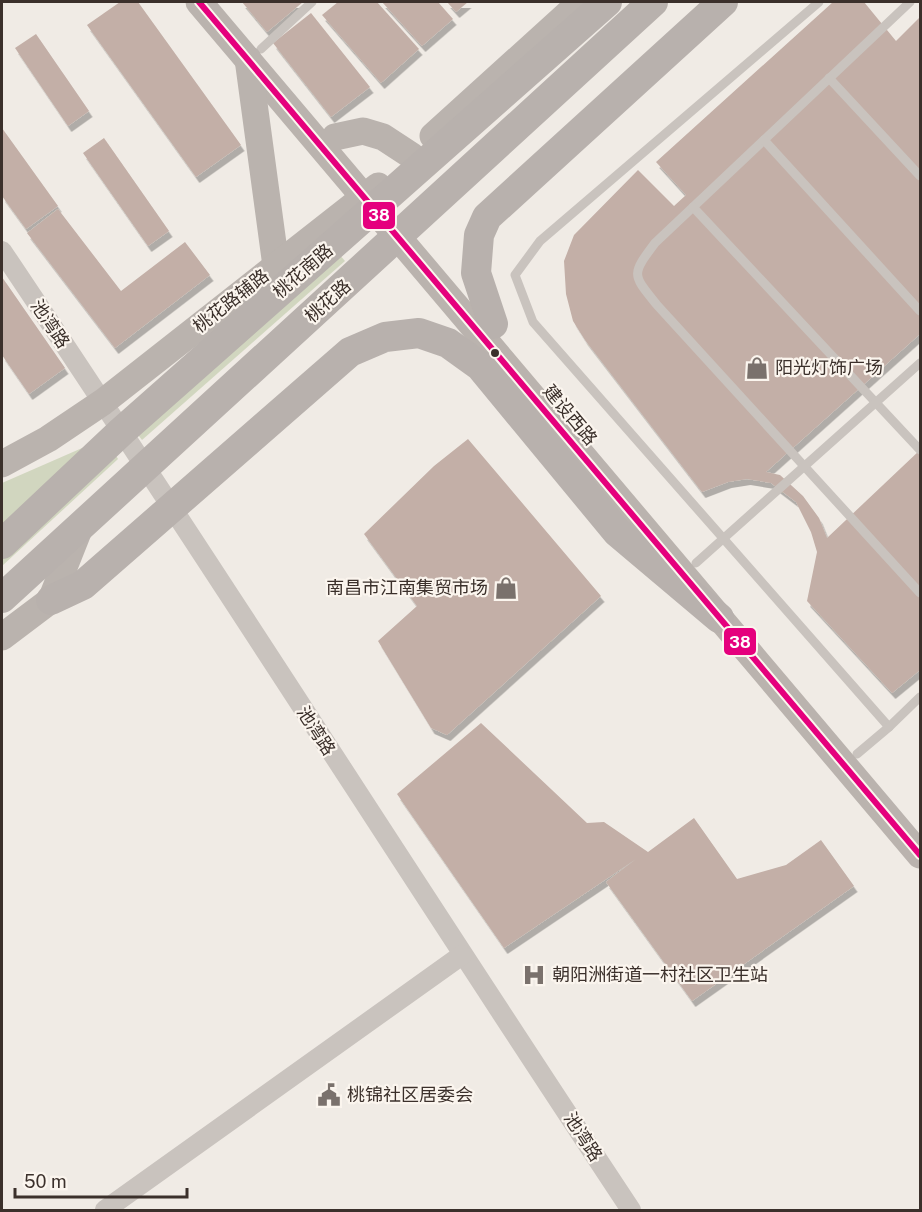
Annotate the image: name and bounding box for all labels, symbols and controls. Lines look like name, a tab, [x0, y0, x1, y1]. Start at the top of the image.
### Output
line badge: 38	[362, 201, 396, 230]
text: 38	[368, 206, 390, 225]
street label: 桃花南路	[269, 239, 337, 302]
street label: 桃花路辅路	[189, 265, 273, 337]
street label: 桃花路	[301, 275, 355, 326]
street label: 池湾路	[27, 295, 74, 352]
unlabelled marker	[489, 347, 501, 359]
shop icon: 阳光灯饰广场	[744, 355, 770, 381]
place label: 阳光灯饰广场	[775, 357, 883, 378]
street label: 建设西路	[539, 380, 602, 449]
shop icon: 南昌市江南集贸市场	[493, 575, 519, 601]
place label: 南昌市江南集贸市场	[326, 577, 488, 598]
line badge: 38	[723, 627, 757, 656]
text: 38	[729, 633, 751, 652]
street label: 池湾路	[293, 702, 340, 759]
hospital icon: 朝阳洲街道一村社区卫生站	[521, 962, 547, 988]
place label: 朝阳洲街道一村社区卫生站	[552, 964, 768, 985]
public building icon: 桃锦社区居委会	[316, 1082, 342, 1108]
place label: 桃锦社区居委会	[347, 1084, 473, 1105]
street label: 池湾路	[560, 1108, 607, 1165]
scale bar	[15, 1161, 188, 1199]
text: 50 m	[24, 1171, 67, 1192]

